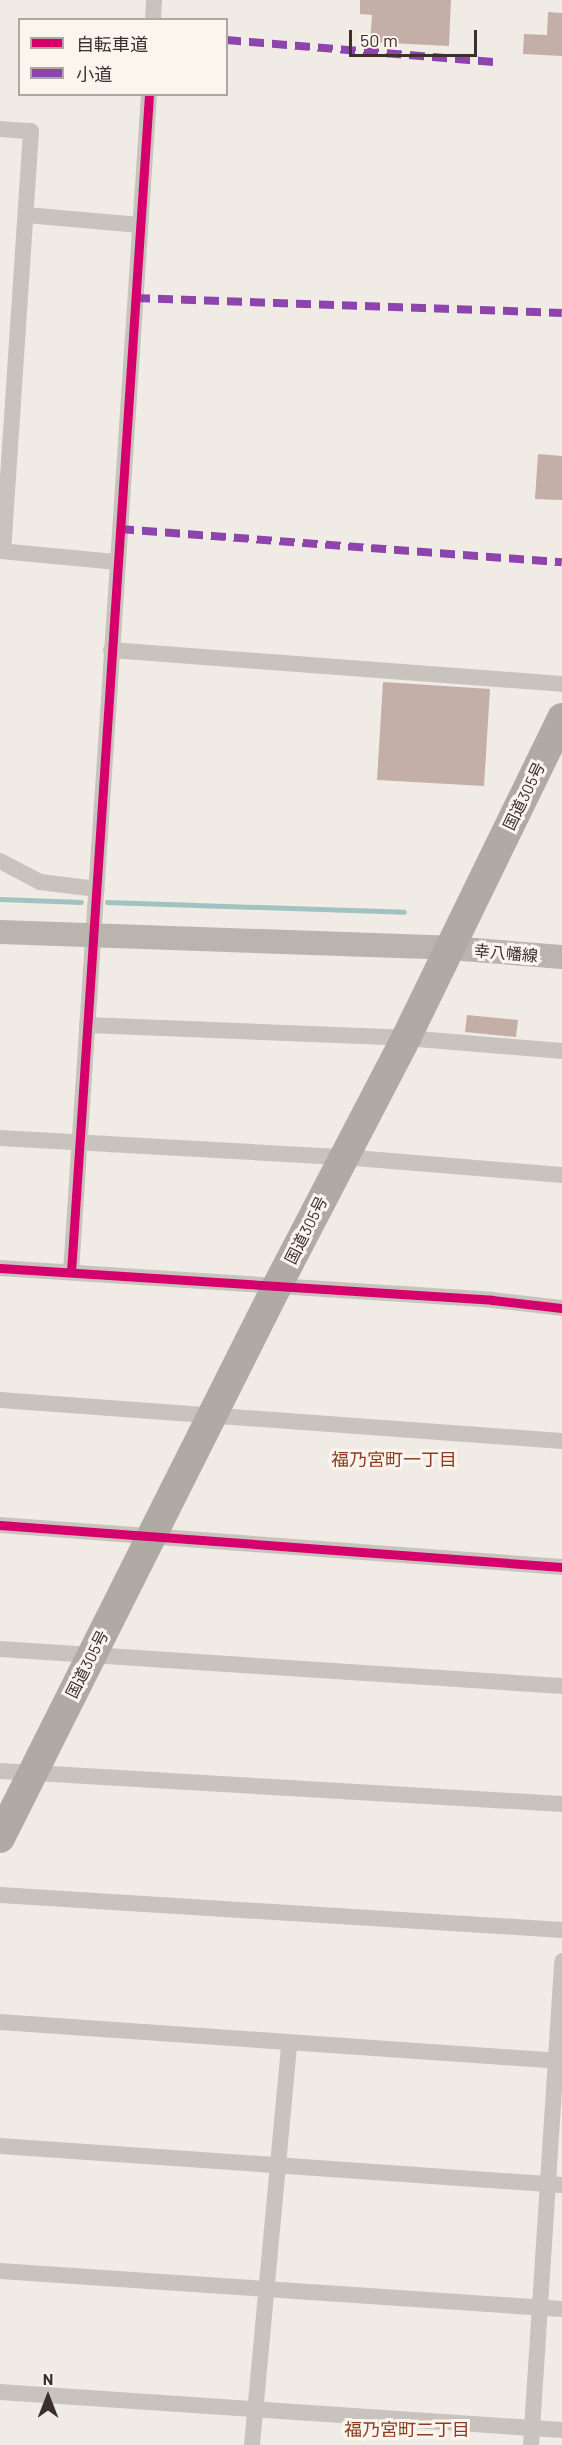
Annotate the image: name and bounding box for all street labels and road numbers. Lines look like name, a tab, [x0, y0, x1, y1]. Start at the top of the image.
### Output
street label: 国道305号	[499, 759, 549, 833]
street label: 幸八幡線	[473, 941, 539, 965]
street label: 国道305号	[281, 1193, 331, 1267]
street label: 国道305号	[62, 1627, 112, 1701]

